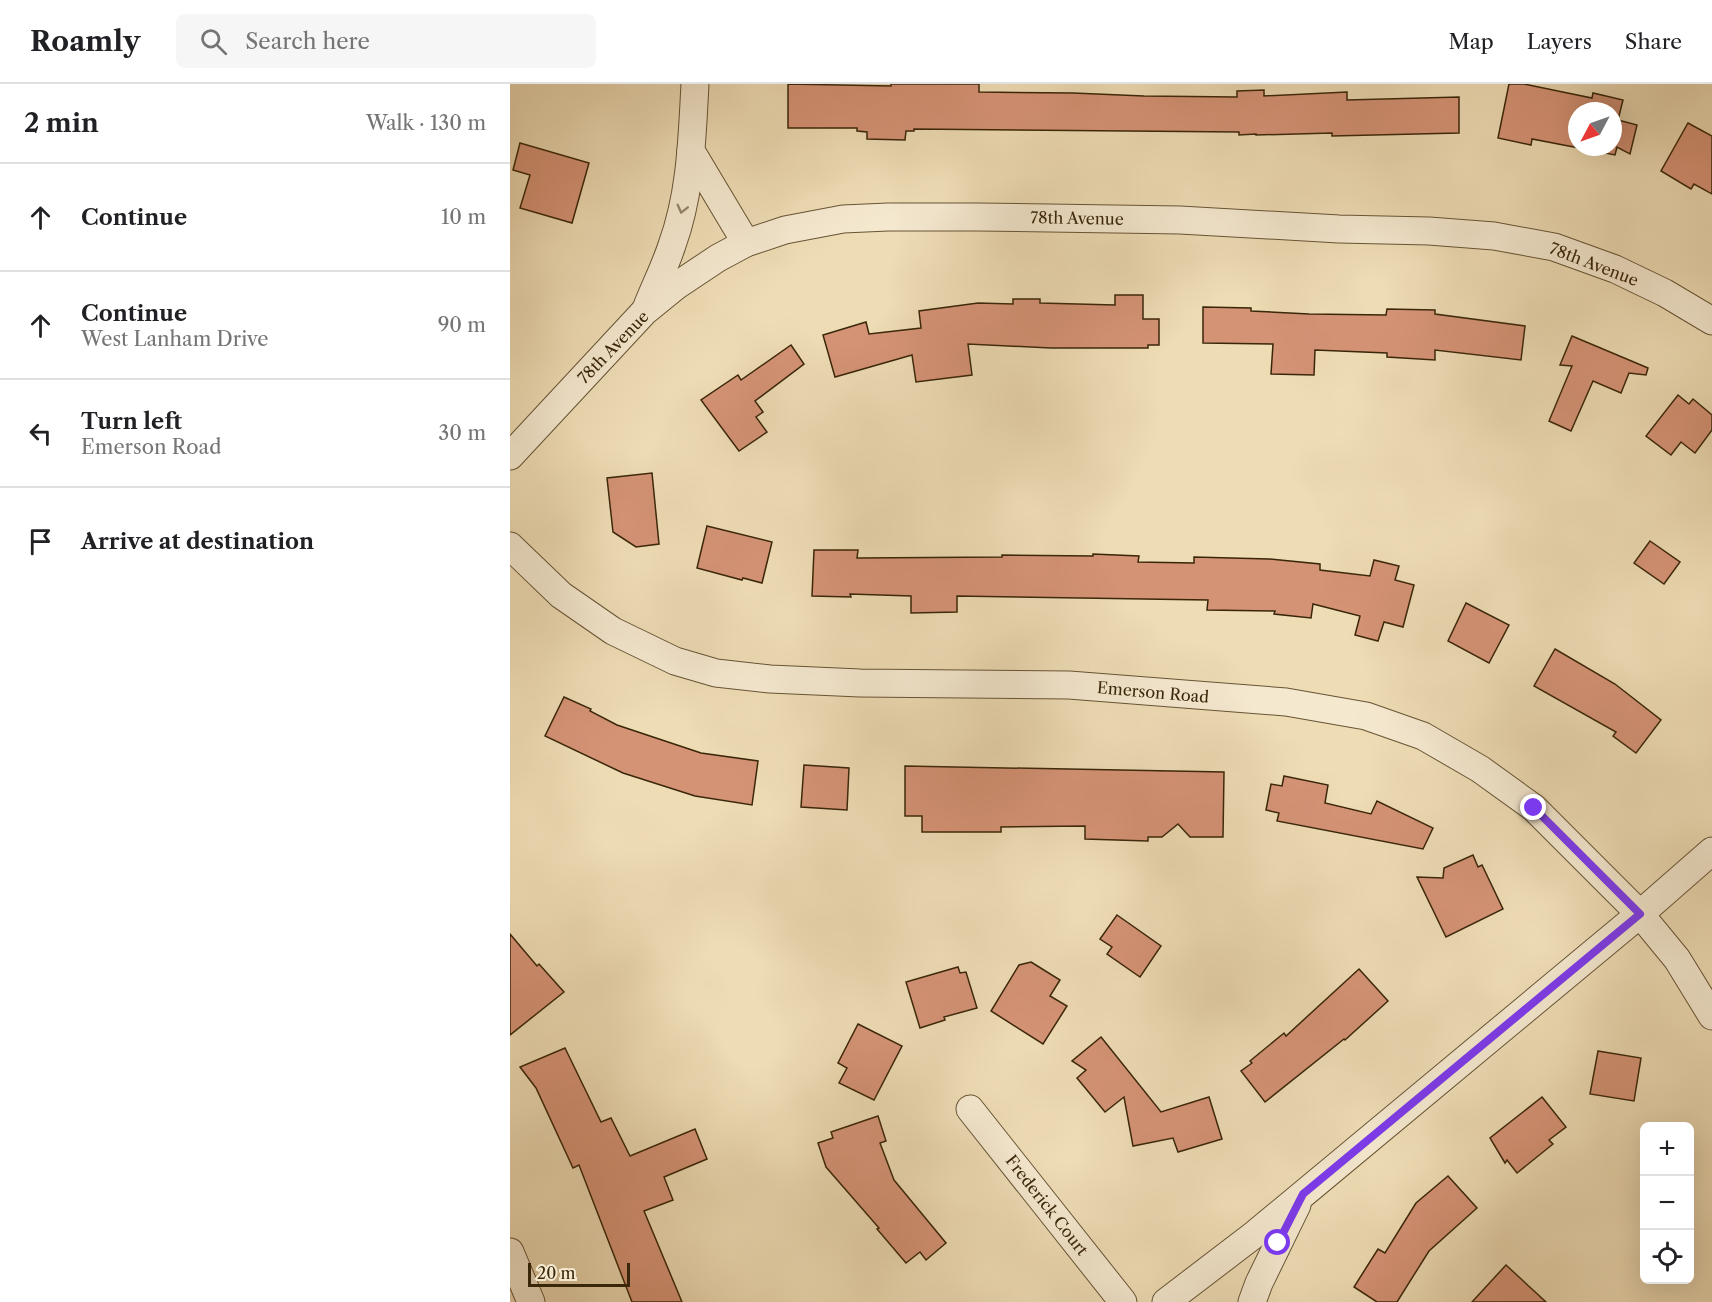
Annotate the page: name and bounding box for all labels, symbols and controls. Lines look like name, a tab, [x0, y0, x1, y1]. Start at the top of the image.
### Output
search box	[176, 14, 596, 68]
text: Roamly	[30, 24, 140, 58]
icon: search	[197, 25, 230, 58]
text: Search here	[245, 28, 370, 55]
text: Map	[1449, 29, 1494, 54]
text: Layers	[1527, 29, 1592, 54]
text: Share	[1625, 29, 1682, 54]
north arrow	[1568, 102, 1622, 156]
text: 2 min	[24, 107, 99, 139]
text: Walk · 130 m	[366, 111, 486, 135]
icon: ahead	[24, 201, 57, 234]
text: Continue	[81, 204, 187, 231]
one-way arrow	[676, 204, 689, 214]
text: 10 m	[441, 205, 486, 229]
street label: 78th Avenue	[1030, 207, 1124, 229]
street label: 78th Avenue	[1547, 238, 1641, 290]
text: Continue	[81, 300, 187, 327]
street label: 78th Avenue	[573, 306, 653, 388]
icon: ahead	[24, 309, 57, 342]
text: 90 m	[438, 313, 486, 337]
text: West Lanham Drive	[81, 327, 269, 351]
text: Turn left	[81, 408, 182, 435]
icon: left	[24, 417, 57, 450]
text: 30 m	[438, 421, 486, 445]
text: Emerson Road	[81, 435, 221, 459]
icon: arrive	[24, 525, 57, 558]
text: Arrive at destination	[81, 528, 314, 555]
street label: Emerson Road	[1096, 677, 1210, 707]
route end	[1520, 794, 1546, 820]
map controls	[1640, 1122, 1694, 1284]
button: +	[1640, 1122, 1694, 1176]
street label: Frederick Court	[1002, 1151, 1093, 1260]
button: −	[1640, 1176, 1694, 1230]
route start	[1264, 1229, 1290, 1255]
button: locate	[1640, 1230, 1694, 1284]
scale bar	[528, 1260, 630, 1288]
text: 20 m	[537, 1263, 576, 1283]

